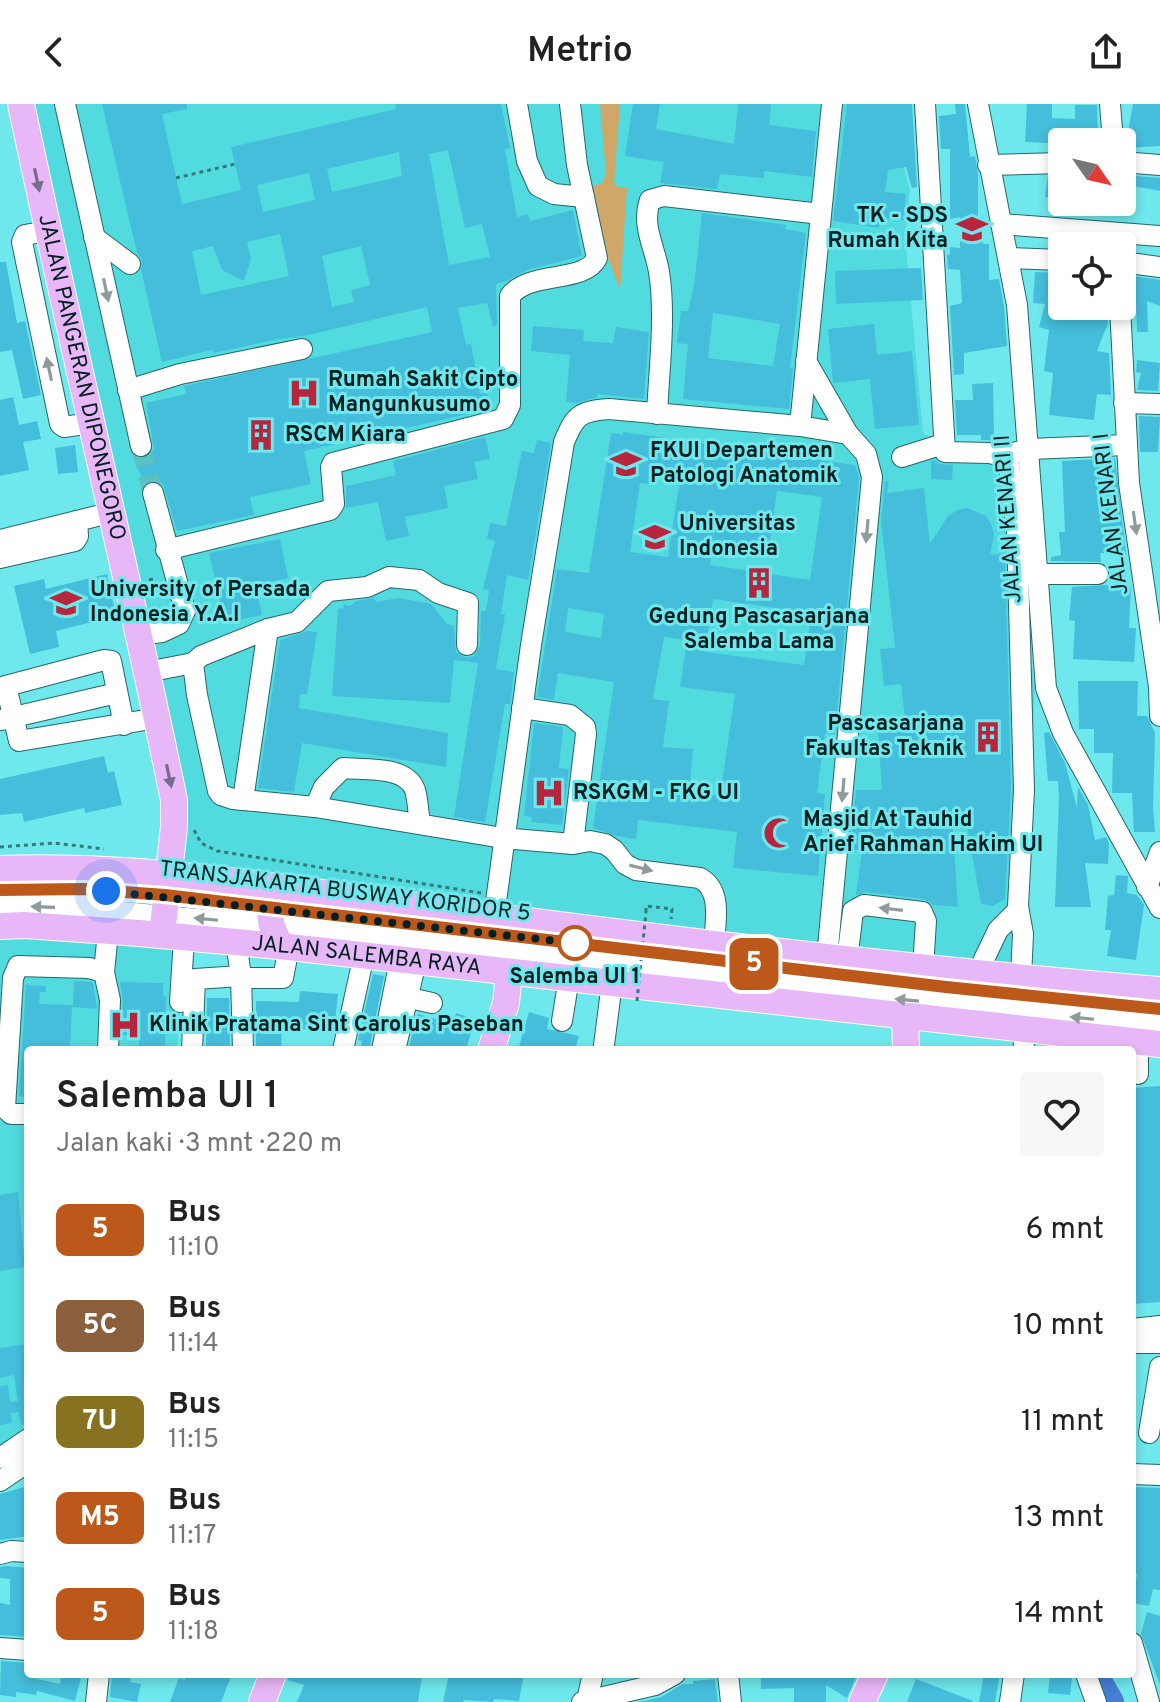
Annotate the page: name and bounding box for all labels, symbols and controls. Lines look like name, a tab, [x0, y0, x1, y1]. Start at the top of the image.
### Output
text: Metrio	[527, 29, 633, 75]
icon: back	[32, 30, 76, 74]
icon: share	[1084, 30, 1128, 74]
north arrow	[1048, 128, 1136, 216]
map controls	[1048, 128, 1136, 320]
one-way arrow	[31, 168, 44, 193]
place label: TK - SDS Rumah Kita	[828, 203, 948, 255]
street label: JALAN PANGERAN DIPONEGORO	[32, 212, 131, 543]
school or university icon: TK - SDS Rumah Kita	[955, 212, 989, 246]
button: locate	[1048, 232, 1136, 320]
one-way arrow	[100, 277, 113, 302]
one-way arrow	[42, 357, 55, 382]
place label: Rumah Sakit Cipto Mangunkusumo	[328, 367, 518, 419]
hospital icon: Rumah Sakit Cipto Mangunkusumo	[287, 376, 321, 410]
building icon: RSCM Kiara	[244, 418, 278, 452]
place label: RSCM Kiara	[285, 422, 406, 449]
street label: JALAN KENARI I	[1089, 431, 1135, 597]
street label: JALAN KENARI II	[990, 434, 1028, 604]
place label: FKUI Departemen Patologi Anatomik	[650, 438, 838, 490]
school or university icon: FKUI Departemen Patologi Anatomik	[609, 447, 643, 481]
place label: Universitas Indonesia	[679, 511, 796, 563]
one-way arrow	[1129, 511, 1142, 536]
one-way arrow	[860, 519, 873, 544]
school or university icon: Universitas Indonesia	[638, 520, 672, 554]
building icon: Gedung Pascasarjana Salemba Lama	[742, 566, 776, 600]
place label: University of Persada Indonesia Y.A.I	[90, 577, 310, 629]
school or university icon: University of Persada Indonesia Y.A.I	[49, 586, 83, 620]
place label: Gedung Pascasarjana Salemba Lama	[648, 604, 870, 656]
place label: Pascasarjana Fakultas Teknik	[805, 711, 964, 763]
building icon: Pascasarjana Fakultas Teknik	[971, 720, 1005, 754]
one-way arrow	[163, 764, 176, 789]
hospital icon: RSKGM - FKG UI	[532, 776, 566, 810]
one-way arrow	[836, 778, 849, 803]
place label: RSKGM - FKG UI	[573, 780, 739, 807]
place label: Masjid At Tauhid Arief Rahman Hakim UI	[803, 807, 1043, 859]
mosque icon: Masjid At Tauhid Arief Rahman Hakim UI	[762, 816, 796, 850]
street label: TRANSJAKARTA BUSWAY KORIDOR 5	[158, 856, 532, 928]
one-way arrow	[628, 863, 653, 875]
your location	[86, 871, 126, 911]
one-way arrow	[30, 900, 55, 913]
one-way arrow	[878, 902, 903, 915]
one-way arrow	[193, 913, 218, 926]
marker: Salemba UI 1	[558, 926, 592, 960]
street label: JALAN SALEMBA RAYA	[251, 930, 483, 982]
line badge: 5	[728, 938, 780, 990]
text: 5	[745, 946, 763, 982]
place label: Salemba UI 1	[510, 964, 640, 991]
one-way arrow	[895, 993, 920, 1006]
hospital icon: Klinik Pratama Sint Carolus Paseban	[108, 1008, 142, 1042]
place label: Klinik Pratama Sint Carolus Paseban	[149, 1012, 524, 1039]
one-way arrow	[1070, 1012, 1095, 1025]
button: heart	[1020, 1072, 1104, 1156]
text: Salemba UI 1	[56, 1073, 279, 1122]
text: Jalan kaki · 3 mnt · 220 m	[56, 1128, 342, 1161]
text: Bus	[168, 1195, 221, 1232]
text: 5	[91, 1212, 109, 1248]
text: 6 mnt	[1025, 1212, 1104, 1249]
text: 11:10	[168, 1232, 220, 1265]
text: Bus	[168, 1291, 221, 1328]
text: 5C	[83, 1308, 118, 1344]
text: 10 mnt	[1013, 1308, 1104, 1345]
text: 11:14	[168, 1328, 219, 1361]
text: Bus	[168, 1387, 221, 1424]
text: 7U	[83, 1404, 117, 1440]
text: 11 mnt	[1021, 1404, 1104, 1441]
text: 11:15	[168, 1424, 219, 1457]
text: Bus	[168, 1483, 221, 1520]
text: M5	[80, 1500, 120, 1536]
text: 13 mnt	[1014, 1500, 1104, 1537]
text: 11:17	[168, 1520, 216, 1553]
text: Bus	[168, 1579, 221, 1616]
text: 5	[91, 1596, 109, 1632]
text: 14 mnt	[1014, 1596, 1104, 1633]
text: 11:18	[168, 1616, 219, 1649]

